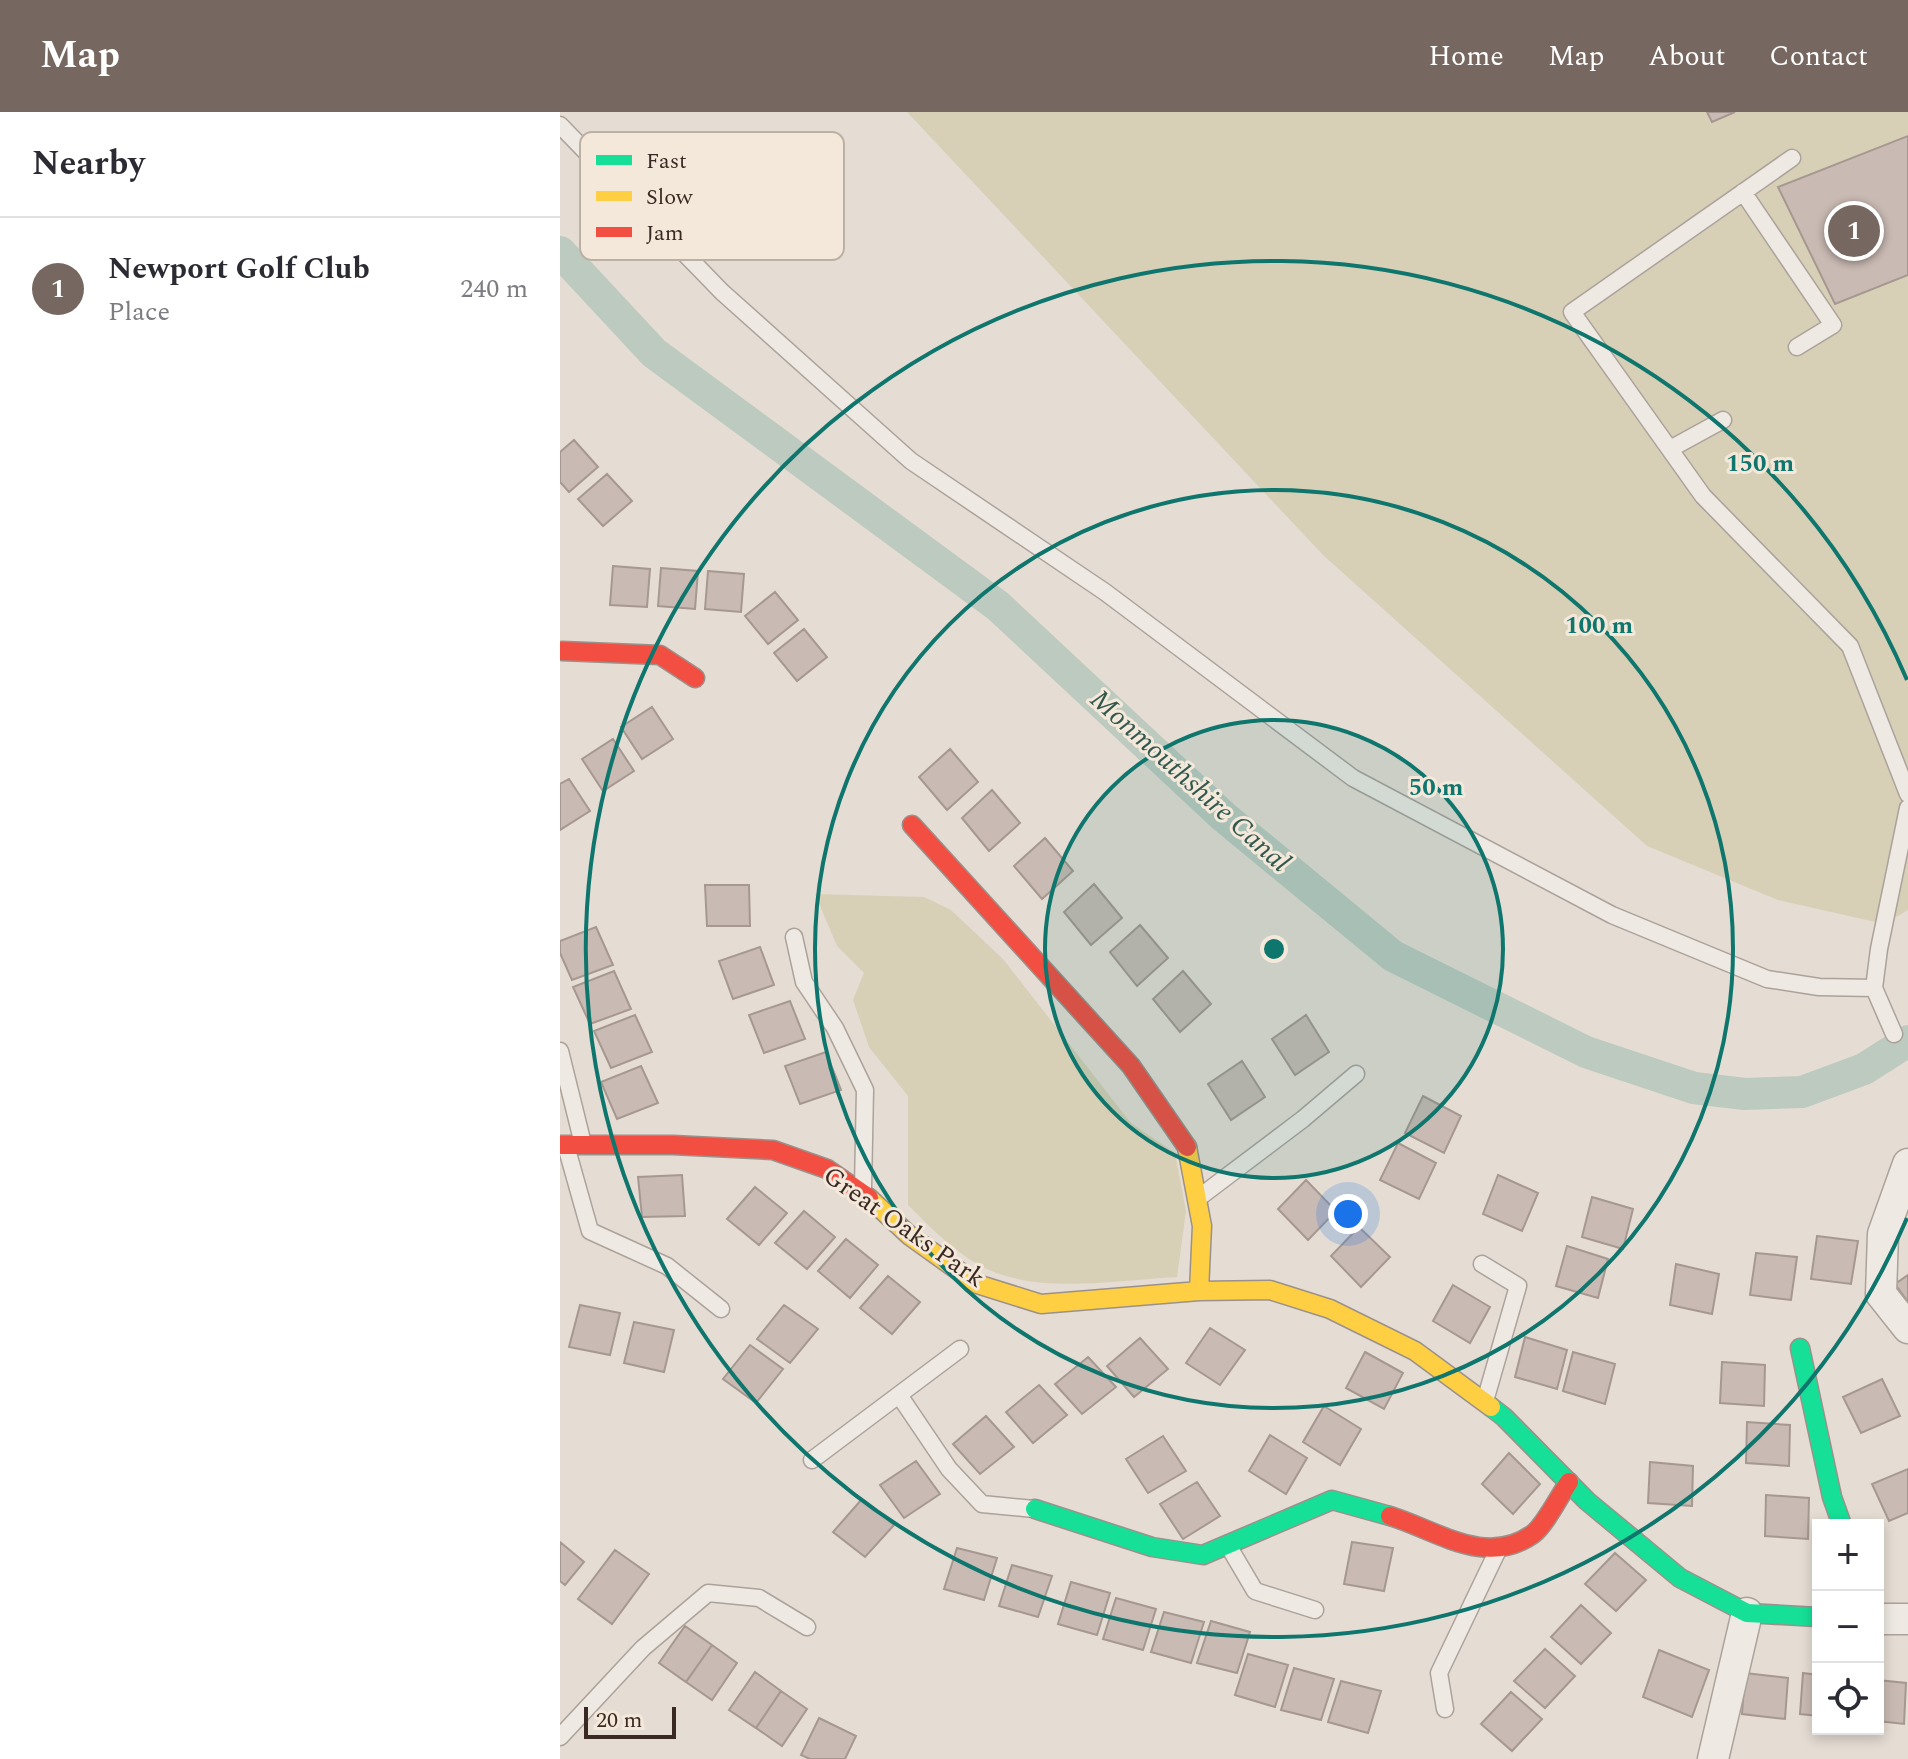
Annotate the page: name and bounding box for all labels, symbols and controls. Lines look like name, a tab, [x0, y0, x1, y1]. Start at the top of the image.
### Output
text: Map	[40, 27, 120, 85]
text: Home	[1428, 35, 1504, 78]
text: Map	[1548, 35, 1604, 78]
text: About	[1648, 35, 1725, 78]
text: Contact	[1769, 35, 1868, 78]
legend	[580, 132, 844, 260]
text: Nearby	[32, 138, 145, 190]
text: Fast	[646, 145, 687, 178]
text: Slow	[646, 181, 694, 214]
pin: 1	[1828, 201, 1880, 261]
text: Jam	[646, 217, 684, 250]
text: Newport Golf Club	[108, 246, 370, 292]
text: 1	[51, 269, 65, 309]
text: 240 m	[460, 269, 528, 309]
text: Place	[108, 292, 170, 332]
text: 150 m	[1726, 446, 1794, 482]
text: 100 m	[1565, 608, 1633, 644]
water label: Monmouthshire Canal	[1080, 679, 1300, 883]
text: 50 m	[1409, 770, 1464, 806]
centre of rings	[1260, 935, 1288, 963]
street label: Great Oaks Park	[815, 1156, 993, 1298]
your location	[1328, 1194, 1368, 1234]
map controls	[1812, 1519, 1884, 1735]
button: +	[1812, 1519, 1884, 1591]
button: −	[1812, 1591, 1884, 1663]
button: locate	[1812, 1663, 1884, 1735]
scale bar	[584, 1703, 676, 1739]
text: 20 m	[596, 1704, 642, 1737]

